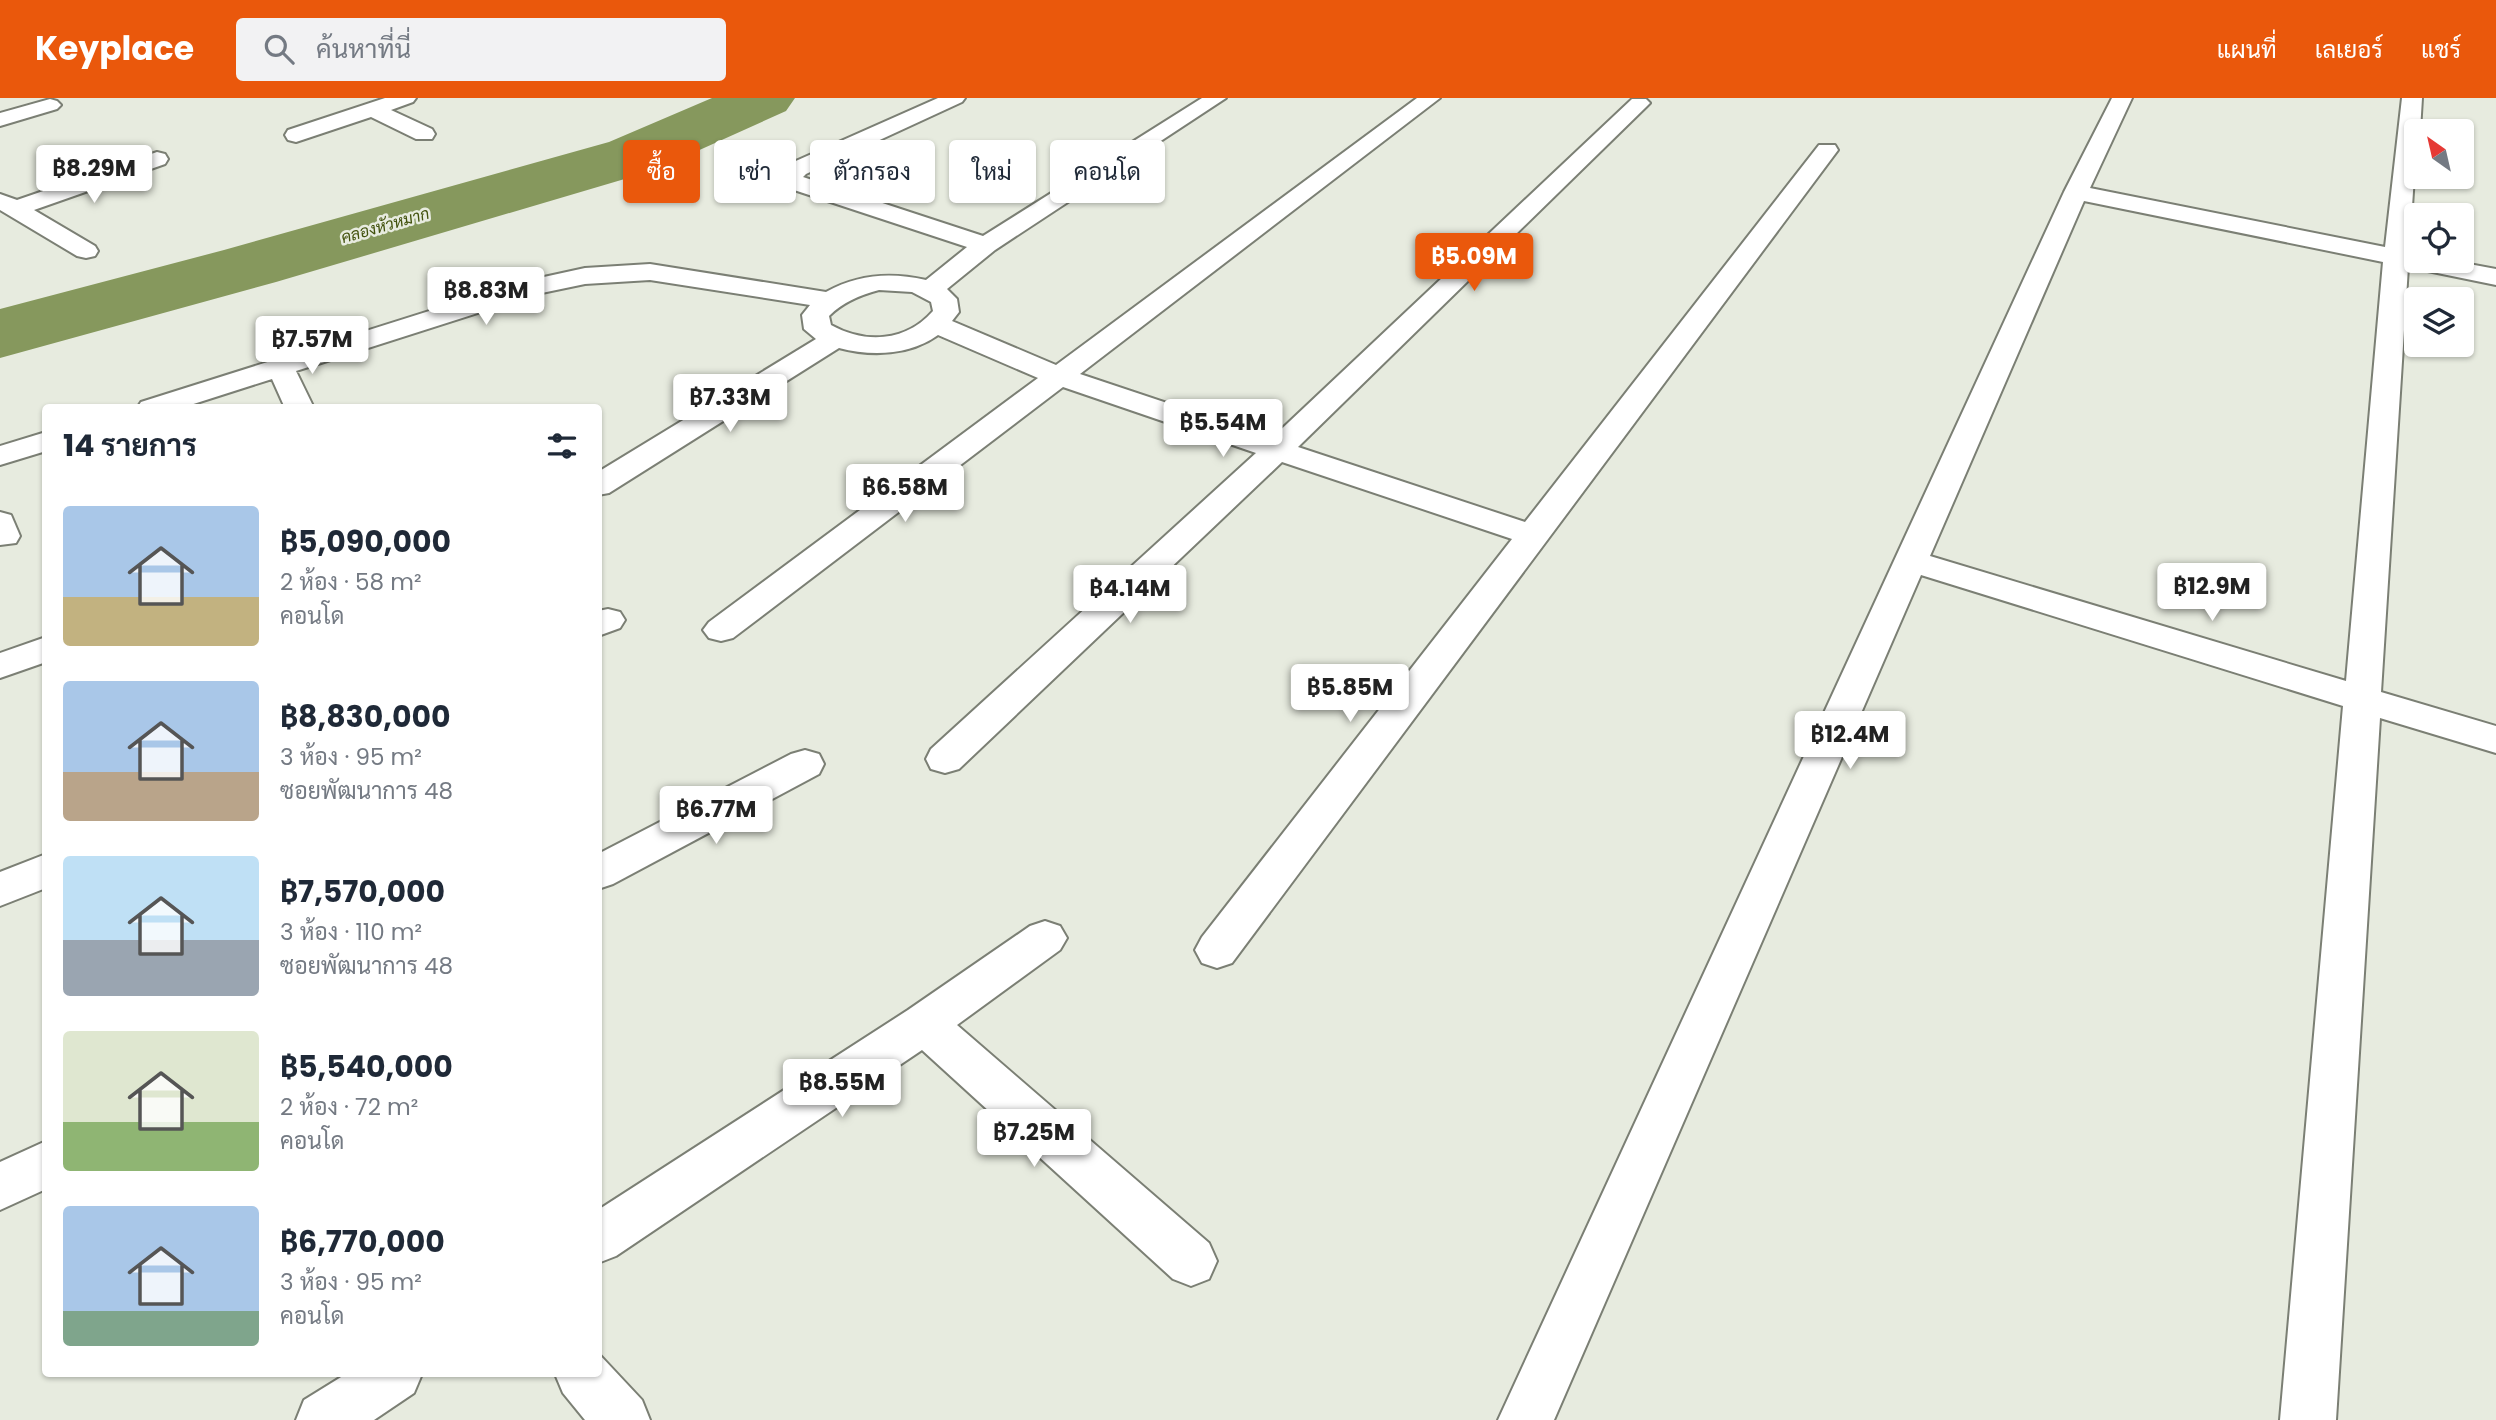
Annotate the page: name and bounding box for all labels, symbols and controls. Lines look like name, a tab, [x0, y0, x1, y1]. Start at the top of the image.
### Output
search box	[236, 18, 726, 81]
text: Keyplace	[35, 25, 194, 72]
icon: search	[260, 30, 298, 68]
text: ค้นหาที่นี่	[316, 31, 411, 67]
text: แผนที่	[2217, 33, 2277, 66]
text: เลเยอร์	[2315, 33, 2383, 66]
text: แชร์	[2421, 33, 2461, 66]
north arrow	[2404, 119, 2474, 189]
map controls	[2404, 119, 2474, 357]
chip: ซื้อ	[623, 140, 700, 203]
chip: เช่า	[714, 140, 796, 203]
chip: ตัวกรอง	[810, 140, 935, 203]
chip: ใหม่	[949, 140, 1036, 203]
chip: คอนโด	[1050, 140, 1165, 203]
pin: ฿8.29M	[37, 146, 151, 205]
text: ฿8.29M	[52, 152, 136, 184]
water label: คลองหัวหมาก	[338, 202, 432, 249]
button: locate	[2404, 203, 2474, 273]
pin: ฿5.09M	[1417, 234, 1531, 293]
text: ฿5.09M	[1431, 240, 1517, 272]
pin: ฿8.83M	[429, 268, 543, 327]
text: ฿8.83M	[443, 274, 529, 306]
button: layers	[2404, 287, 2474, 357]
pin: ฿7.57M	[255, 316, 369, 376]
text: ฿7.57M	[271, 323, 353, 355]
pin: ฿7.33M	[673, 374, 787, 434]
text: ฿7.33M	[689, 381, 771, 413]
pin: ฿5.54M	[1166, 400, 1280, 459]
text: ฿5.54M	[1180, 406, 1266, 438]
text: 14 รายการ	[63, 424, 197, 467]
icon: filters	[543, 427, 581, 465]
pin: ฿6.58M	[848, 464, 962, 524]
text: ฿6.58M	[862, 471, 948, 503]
text: ฿5,090,000	[280, 520, 451, 563]
icon: home	[119, 534, 203, 618]
pin: ฿12.9M	[2155, 564, 2269, 623]
text: 2 ห้อง · 58 m²	[280, 566, 421, 598]
pin: ฿4.14M	[1073, 566, 1187, 625]
text: ฿12.9M	[2173, 570, 2251, 602]
text: ฿4.14M	[1089, 572, 1171, 604]
text: คอนโด	[280, 600, 344, 632]
pin: ฿5.85M	[1293, 664, 1407, 724]
text: ฿5.85M	[1307, 671, 1393, 703]
text: ฿8,830,000	[280, 695, 451, 738]
icon: home	[119, 709, 203, 793]
pin: ฿12.4M	[1793, 712, 1907, 771]
text: ฿12.4M	[1811, 718, 1889, 750]
text: 3 ห้อง · 95 m²	[280, 741, 422, 773]
text: ซอยพัฒนาการ 48	[280, 775, 453, 807]
pin: ฿6.77M	[659, 786, 773, 846]
text: ฿6.77M	[676, 793, 756, 825]
text: ฿7,570,000	[280, 870, 445, 913]
icon: home	[119, 884, 203, 968]
text: 3 ห้อง · 110 m²	[280, 916, 422, 948]
text: ซอยพัฒนาการ 48	[280, 950, 453, 982]
text: ฿5,540,000	[280, 1045, 453, 1088]
icon: home	[119, 1059, 203, 1143]
pin: ฿8.55M	[785, 1060, 899, 1119]
text: ฿8.55M	[799, 1066, 885, 1098]
text: 2 ห้อง · 72 m²	[280, 1091, 418, 1123]
pin: ฿7.25M	[977, 1110, 1091, 1169]
text: ฿7.25M	[993, 1116, 1075, 1148]
text: คอนโด	[280, 1125, 344, 1157]
text: ฿6,770,000	[280, 1220, 445, 1263]
icon: home	[119, 1234, 203, 1318]
text: 3 ห้อง · 95 m²	[280, 1266, 422, 1298]
text: คอนโด	[280, 1300, 344, 1332]

